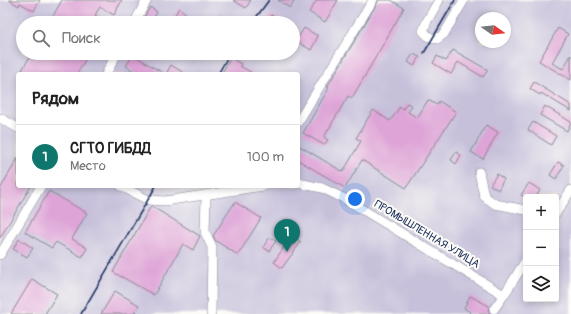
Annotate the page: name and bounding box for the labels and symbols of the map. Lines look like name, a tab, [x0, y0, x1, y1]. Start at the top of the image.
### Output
north arrow	[475, 12, 511, 48]
your location	[345, 189, 365, 209]
street label: ПРОМЫШЛЕННАЯ УЛИЦА	[372, 197, 482, 271]
pin: 1	[274, 219, 300, 252]

